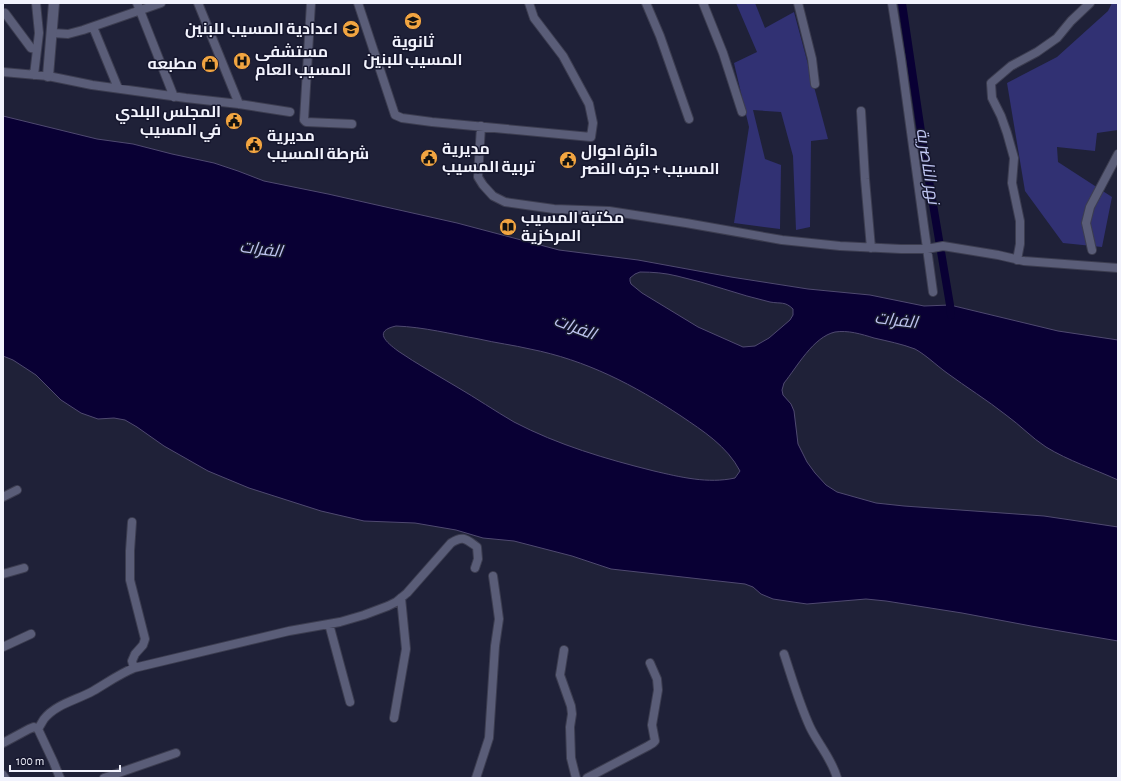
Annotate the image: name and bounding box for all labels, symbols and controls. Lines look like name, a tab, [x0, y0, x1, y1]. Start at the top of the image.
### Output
school or university icon: ثانوية المسيب للبنين	[403, 11, 423, 31]
school or university icon: اعدادية المسيب للبنين	[341, 19, 361, 39]
place label: اعدادية المسيب للبنين	[185, 21, 338, 38]
place label: ثانوية المسيب للبنين	[364, 33, 462, 69]
place label: مستشفى المسيب العام	[255, 43, 351, 81]
hospital icon: مستشفى المسيب العام	[232, 51, 252, 71]
shop icon: مطبعه	[200, 54, 220, 74]
place label: مطبعه	[147, 56, 197, 72]
place label: المجلس البلدي في المسيب	[115, 104, 221, 142]
public building icon: المجلس البلدي في المسيب	[224, 111, 244, 131]
water label: نهر الناصرية	[912, 127, 943, 208]
place label: مديرية شرطة المسيب	[267, 128, 369, 163]
public building icon: مديرية شرطة المسيب	[244, 135, 264, 155]
place label: مديرية تربية المسيب	[442, 141, 536, 176]
place label: دائرة احوال المسيب + جرف النصر	[580, 143, 720, 178]
public building icon: مديرية تربية المسيب	[419, 148, 439, 168]
public building icon: دائرة احوال المسيب + جرف النصر	[558, 150, 578, 170]
place label: مكتبة المسيب المركزية	[521, 210, 624, 245]
library icon: مكتبة المسيب المركزية	[498, 217, 518, 237]
water label: الفرات	[238, 238, 285, 261]
water label: الفرات	[873, 309, 920, 332]
water label: الفرات	[551, 311, 600, 344]
scale bar	[10, 747, 120, 773]
text: 100 m	[16, 755, 44, 767]

